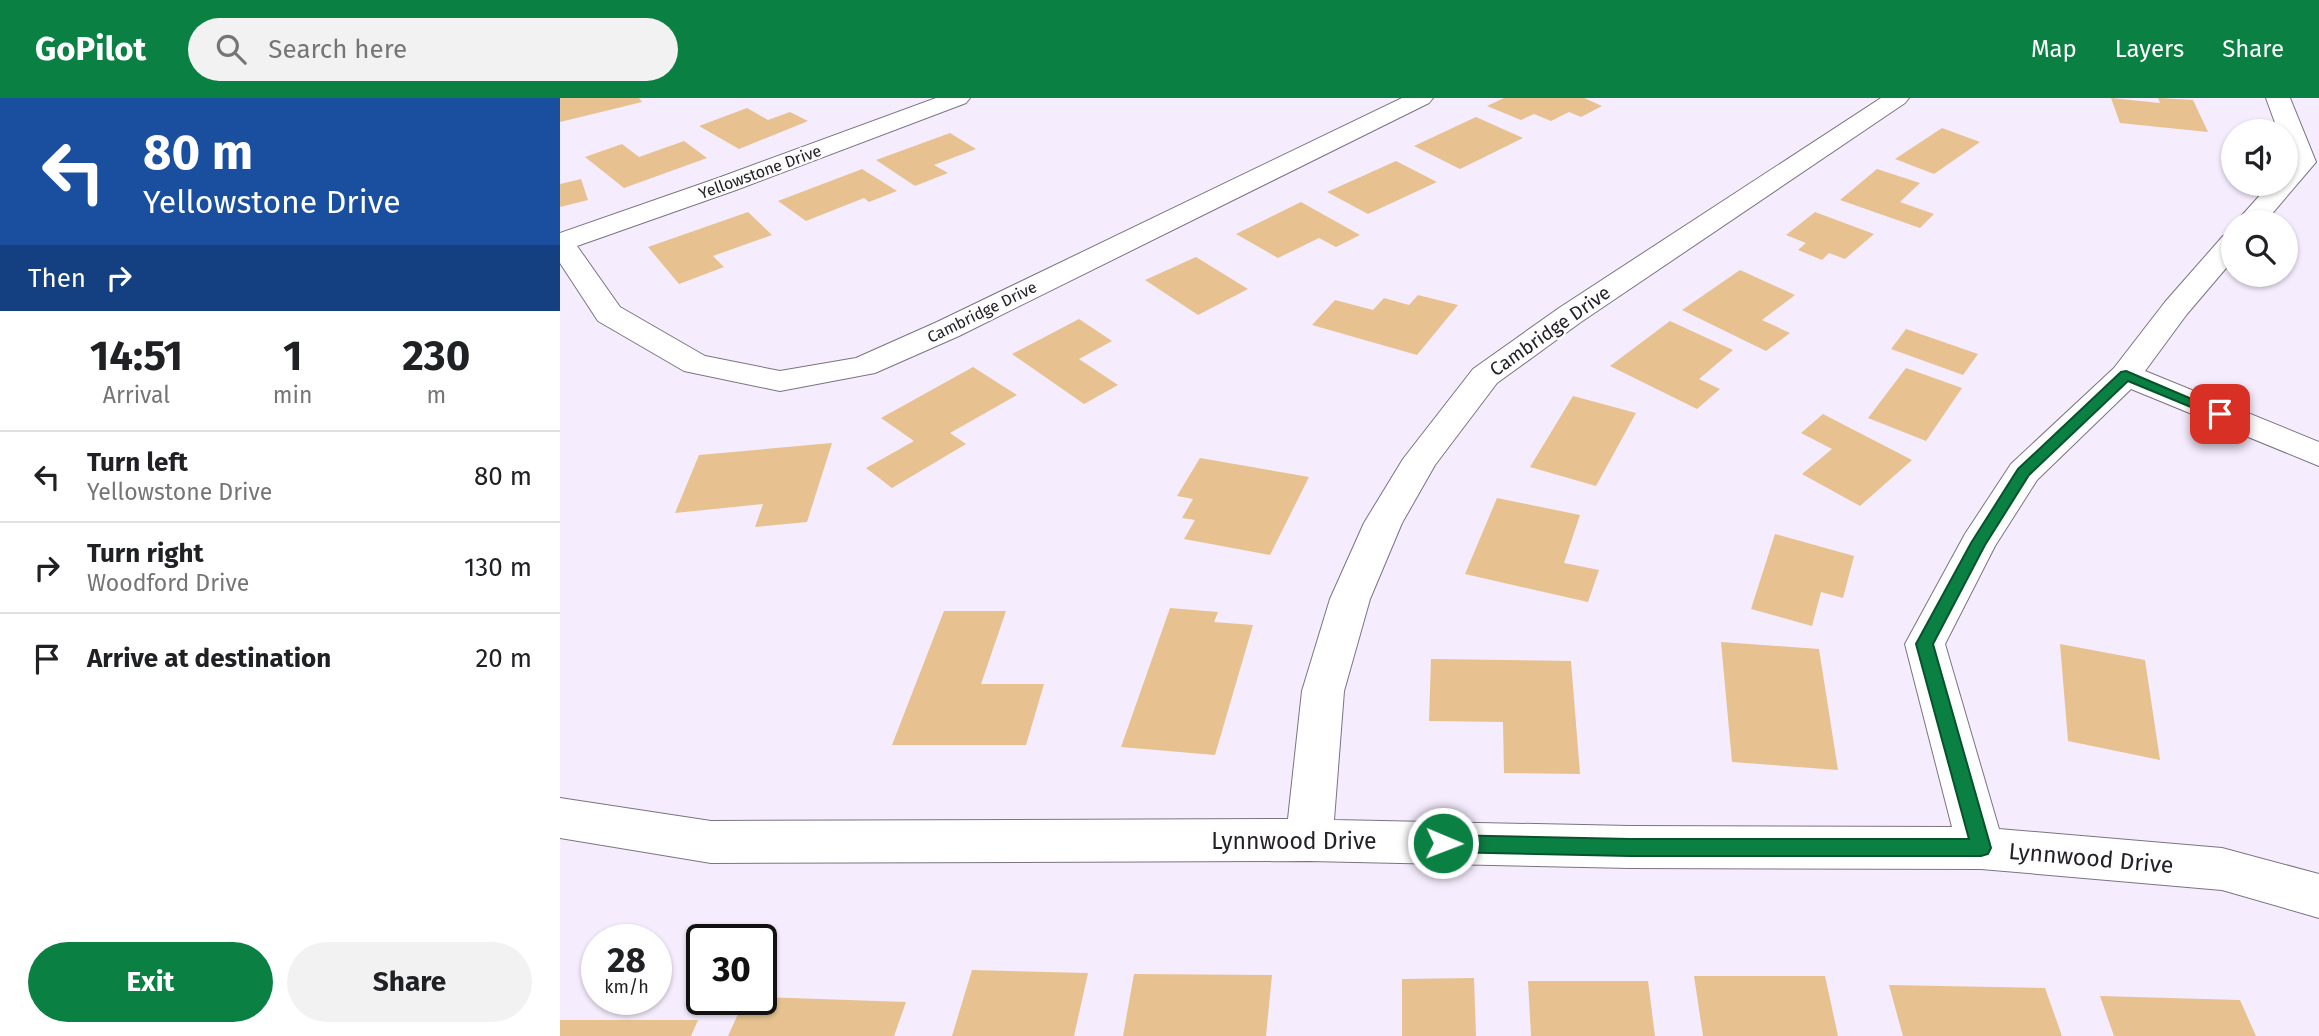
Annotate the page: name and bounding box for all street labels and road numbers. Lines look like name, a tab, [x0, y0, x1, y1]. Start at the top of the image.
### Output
street label: Yellowstone Drive	[696, 141, 824, 203]
street label: Cambridge Drive	[924, 277, 1040, 347]
street label: Cambridge Drive	[1485, 281, 1615, 381]
street label: Lynnwood Drive	[1211, 827, 1377, 855]
street label: Lynnwood Drive	[2007, 837, 2175, 879]

